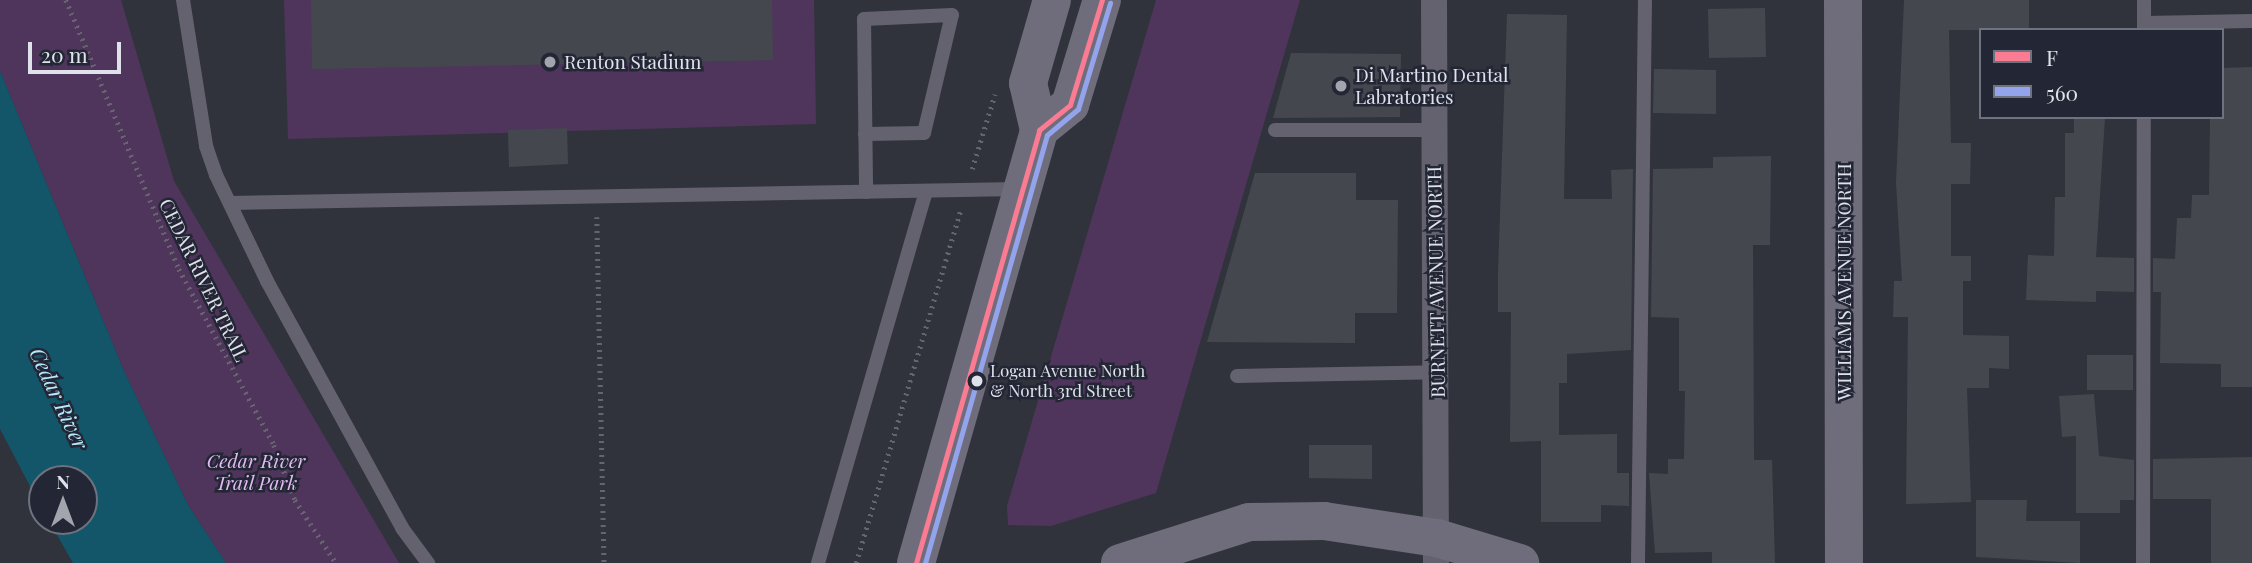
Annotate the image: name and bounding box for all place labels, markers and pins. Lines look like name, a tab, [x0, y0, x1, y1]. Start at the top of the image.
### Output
place label: Renton Stadium	[564, 51, 701, 73]
marker: Renton Stadium	[542, 54, 558, 70]
place label: Di Martino Dental Labratories	[1355, 64, 1509, 108]
marker: Di Martino Dental Labratories	[1333, 78, 1349, 94]
place label: Logan Avenue North & North 3rd Street	[990, 361, 1146, 401]
marker: Logan Avenue North & North 3rd Street	[970, 374, 984, 388]

